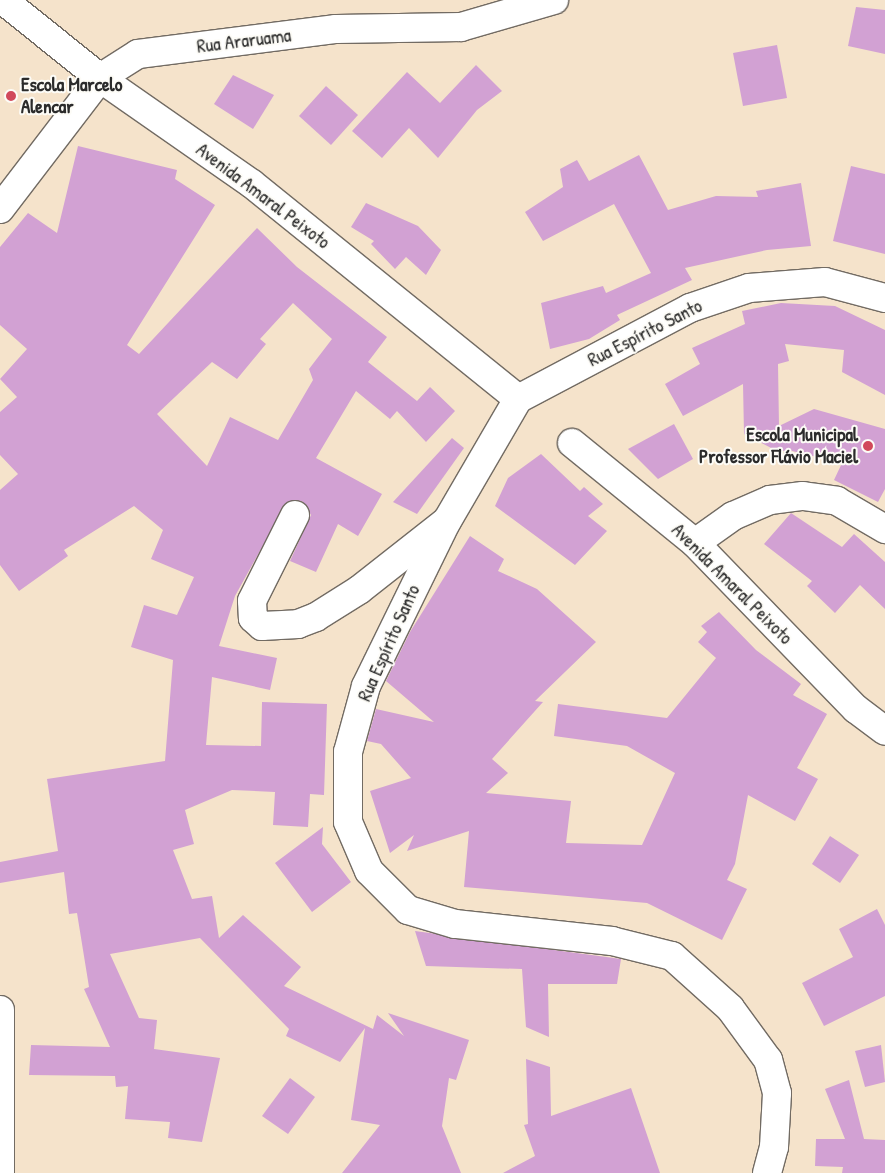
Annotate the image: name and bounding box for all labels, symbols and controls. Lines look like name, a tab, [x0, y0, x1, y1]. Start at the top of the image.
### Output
street label: Rua Araruama	[196, 24, 292, 58]
place label: Escola Marcelo Alencar	[21, 74, 122, 118]
marker: Escola Marcelo Alencar	[5, 90, 17, 102]
street label: Avenida Amaral Peixoto	[192, 138, 334, 254]
street label: Rua Espírito Santo	[584, 294, 706, 372]
place label: Escola Municipal Professor Flávio Maciel	[699, 424, 858, 468]
marker: Escola Municipal Professor Flávio Maciel	[862, 440, 874, 452]
street label: Avenida Amaral Peixoto	[667, 519, 797, 649]
street label: Rua Espírito Santo	[353, 581, 425, 705]

